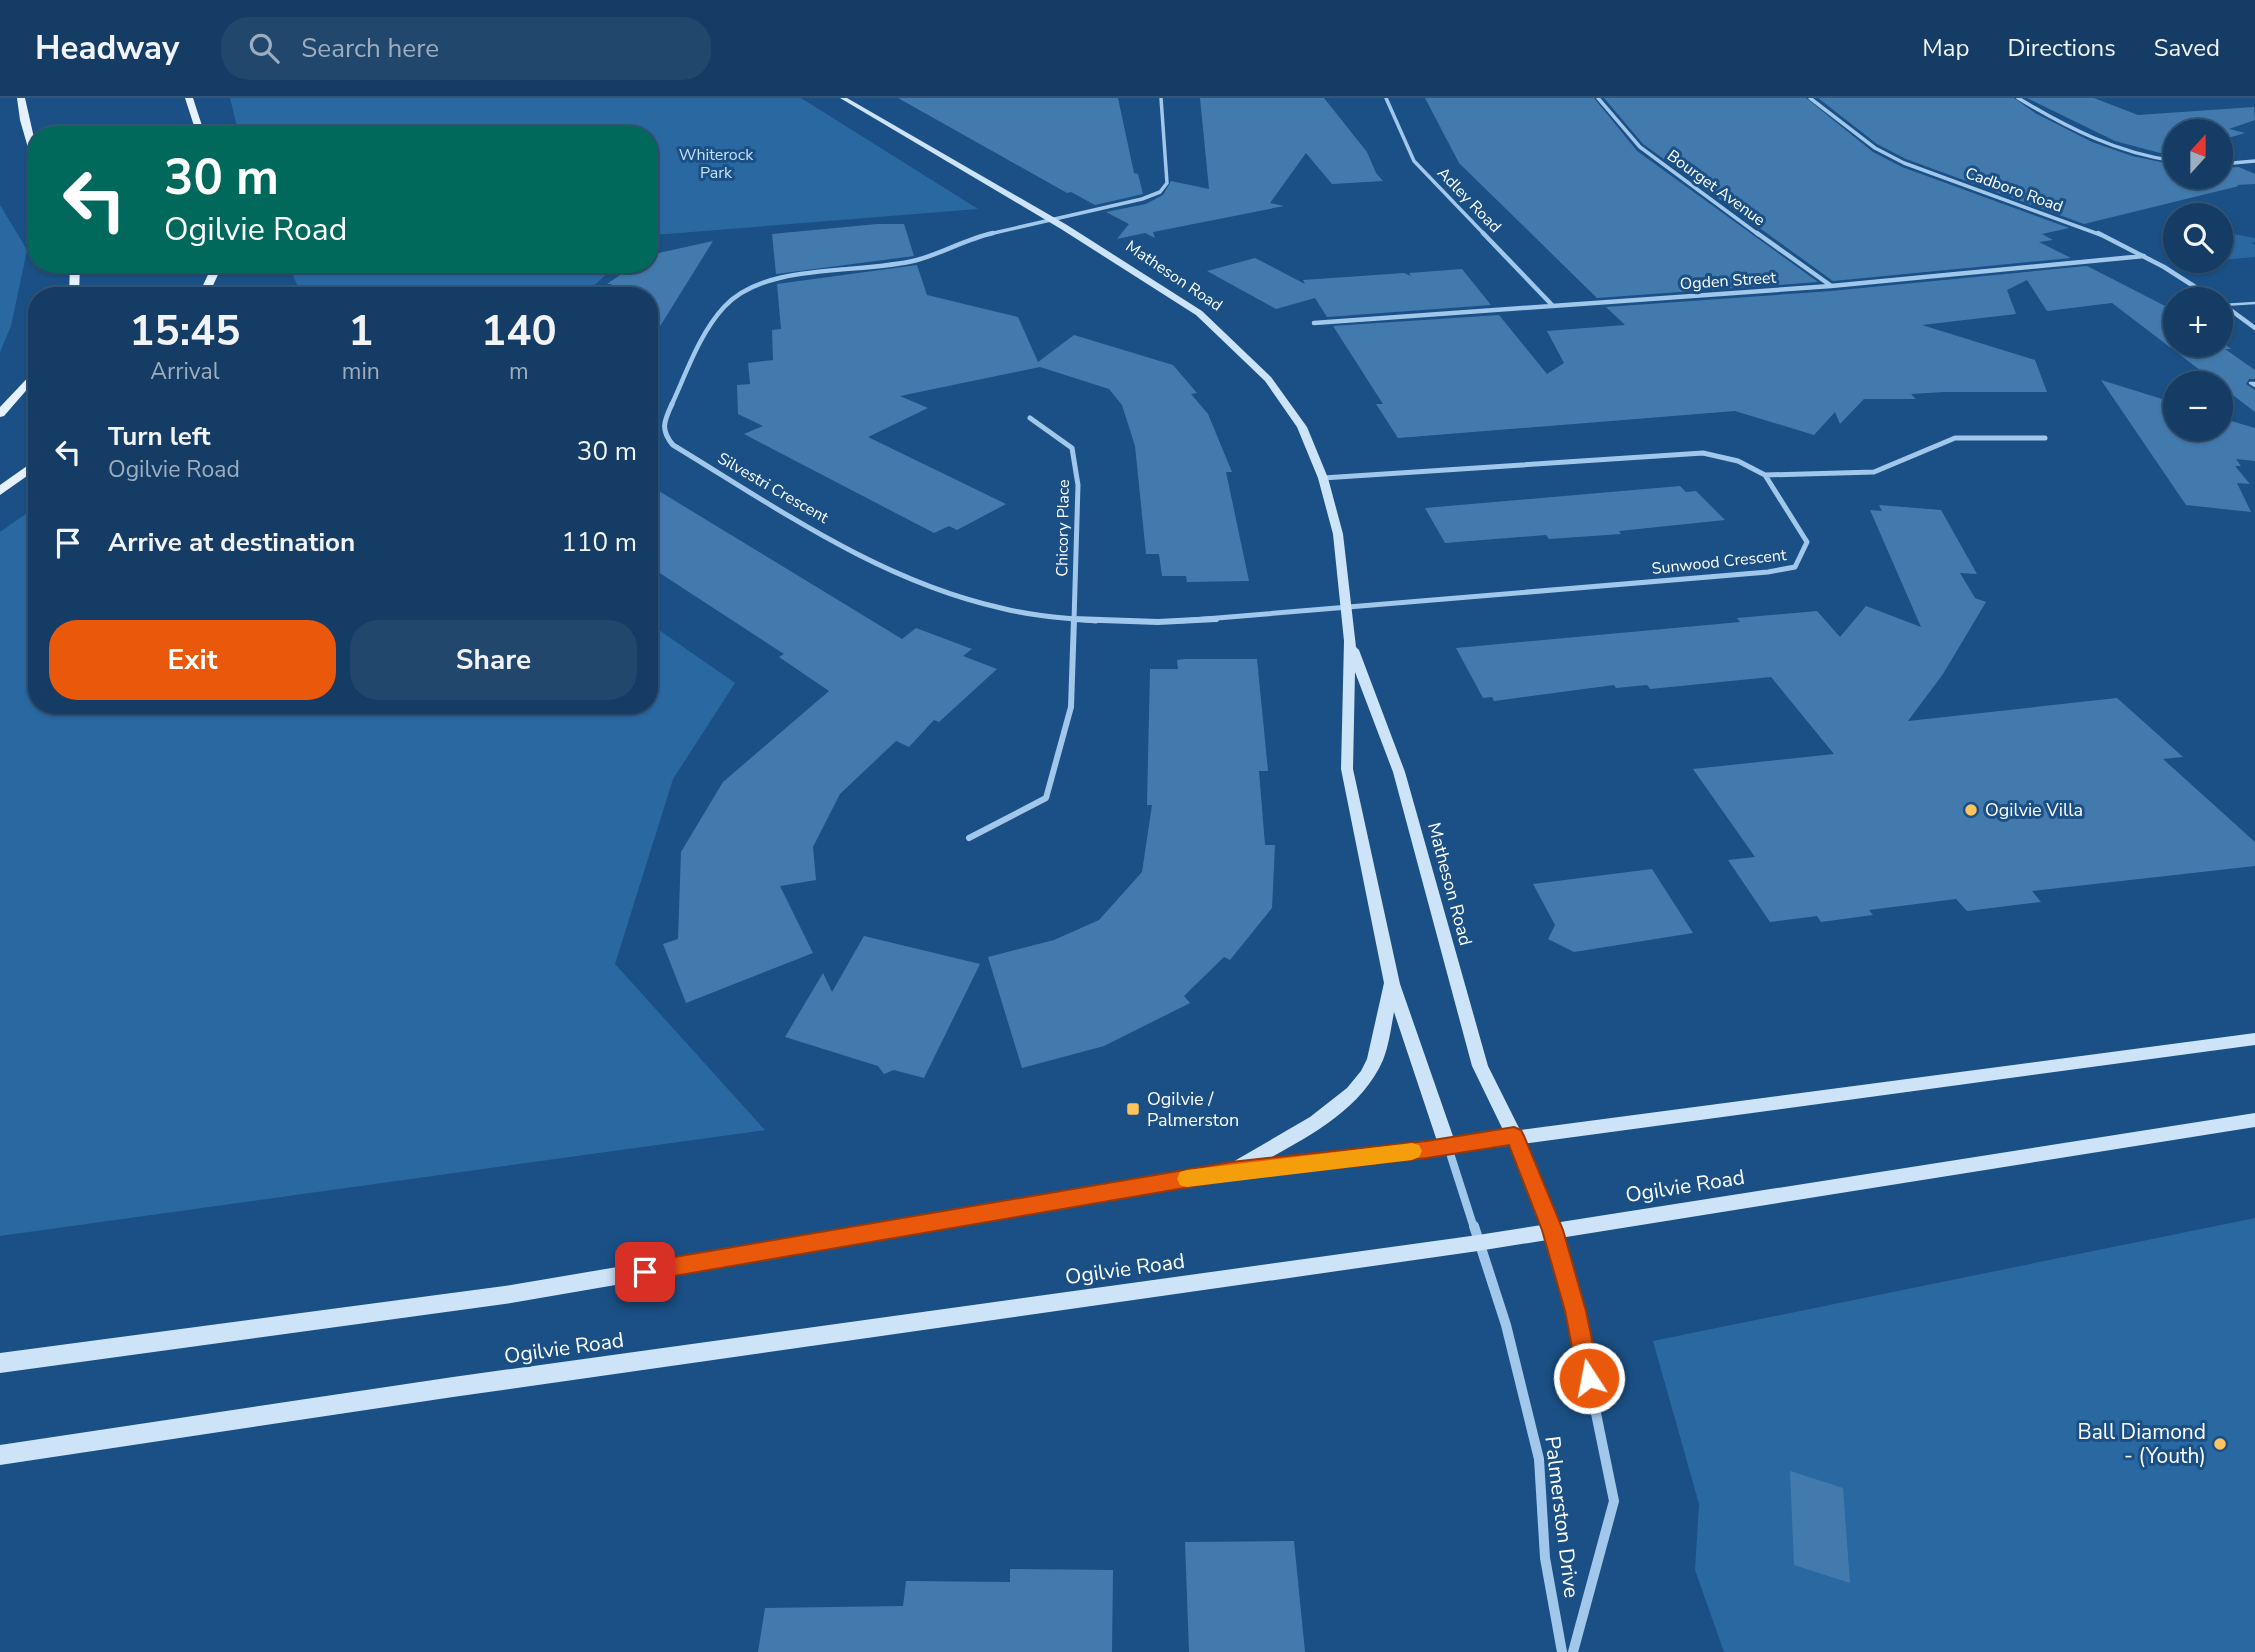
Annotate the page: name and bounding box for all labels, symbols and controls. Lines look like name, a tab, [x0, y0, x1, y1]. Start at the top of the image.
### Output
search box	[221, 17, 711, 80]
text: Headway	[35, 26, 179, 71]
icon: search	[245, 29, 283, 67]
text: Search here	[301, 31, 439, 66]
text: Map	[1922, 32, 1969, 64]
text: Directions	[2007, 32, 2116, 64]
text: Saved	[2154, 32, 2220, 64]
north arrow	[2163, 119, 2233, 189]
map controls	[2163, 119, 2233, 441]
text: 30 m	[164, 144, 279, 211]
park label: Whiterock Park	[679, 144, 754, 184]
street label: Bourget Avenue	[1662, 145, 1770, 231]
icon: left	[49, 154, 140, 245]
street label: Adley Road	[1432, 162, 1506, 238]
street label: Cadboro Road	[1962, 162, 2066, 218]
button: search	[2163, 203, 2233, 273]
text: Ogilvie Road	[164, 208, 347, 251]
street label: Matheson Road	[1121, 235, 1227, 317]
street label: Ogden Street	[1679, 267, 1777, 295]
button: +	[2163, 287, 2233, 357]
text: 15:45	[129, 303, 240, 360]
text: 1	[348, 303, 373, 360]
text: 140	[481, 303, 557, 360]
text: Arrival	[150, 356, 219, 387]
text: min	[342, 356, 380, 387]
text: m	[509, 356, 529, 387]
button: −	[2163, 371, 2233, 441]
text: Turn left	[108, 419, 211, 454]
icon: left	[49, 433, 87, 471]
text: 30 m	[577, 434, 637, 469]
street label: Silvestri Crescent	[714, 447, 833, 529]
text: Ogilvie Road	[108, 454, 240, 485]
street label: Chicory Place	[1051, 479, 1075, 577]
icon: arrive	[49, 524, 87, 562]
text: Arrive at destination	[108, 525, 355, 560]
text: 110 m	[561, 525, 637, 560]
street label: Sunwood Crescent	[1650, 544, 1788, 580]
button: Exit	[49, 620, 336, 700]
button: Share	[350, 620, 637, 700]
place label: Ogilvie Villa	[1985, 798, 2083, 822]
marker: Ogilvie Villa	[1963, 802, 1979, 818]
street label: Matheson Road	[1422, 820, 1478, 948]
place label: Ogilvie / Palmerston	[1147, 1087, 1239, 1132]
marker: Ogilvie / Palmerston	[1125, 1101, 1141, 1117]
street label: Ogilvie Road	[1623, 1163, 1747, 1209]
pin	[615, 1242, 675, 1302]
street label: Ogilvie Road	[1063, 1247, 1187, 1291]
icon: arrive	[626, 1253, 664, 1291]
street label: Ogilvie Road	[502, 1326, 626, 1370]
position arrow	[1552, 1341, 1626, 1415]
place label: Ball Diamond - (Youth)	[2077, 1418, 2206, 1470]
street label: Palmerston Drive	[1538, 1435, 1586, 1599]
marker: Ball Diamond - (Youth)	[2212, 1436, 2228, 1452]

